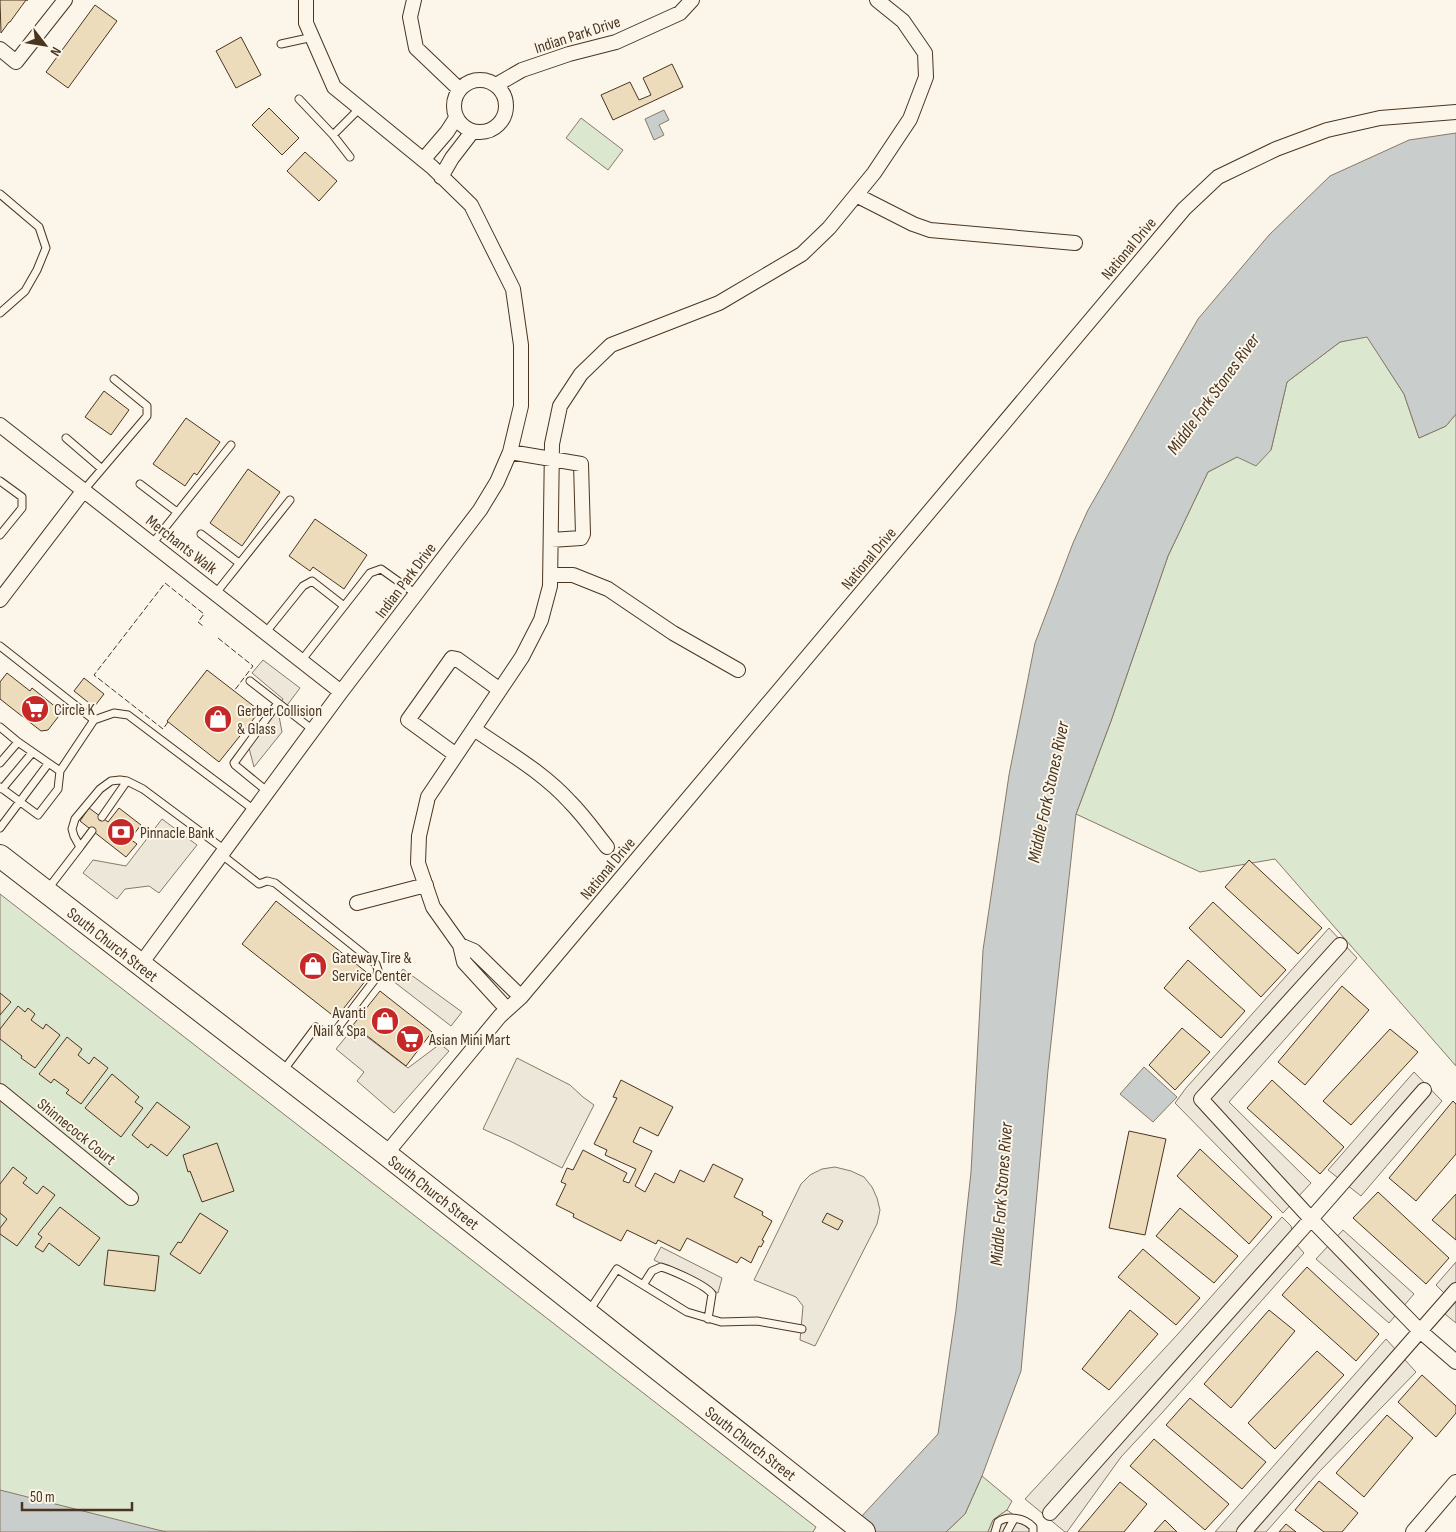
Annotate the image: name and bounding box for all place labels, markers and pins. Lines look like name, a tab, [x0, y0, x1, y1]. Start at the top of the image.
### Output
supermarket icon: Circle K	[20, 694, 50, 724]
place label: Circle K	[54, 701, 95, 720]
place label: Gerber Collision & Glass	[237, 702, 322, 739]
shop icon: Gerber Collision & Glass	[203, 704, 233, 734]
bank icon: Pinnacle Bank	[106, 817, 136, 847]
place label: Pinnacle Bank	[140, 824, 214, 843]
place label: Gateway Tire & Service Center	[332, 949, 412, 986]
shop icon: Gateway Tire & Service Center	[298, 951, 328, 981]
place label: Avanti Nail & Spa	[313, 1004, 366, 1041]
shop icon: Avanti Nail & Spa	[370, 1006, 400, 1036]
supermarket icon: Asian Mini Mart	[395, 1024, 425, 1054]
place label: Asian Mini Mart	[428, 1031, 510, 1050]

